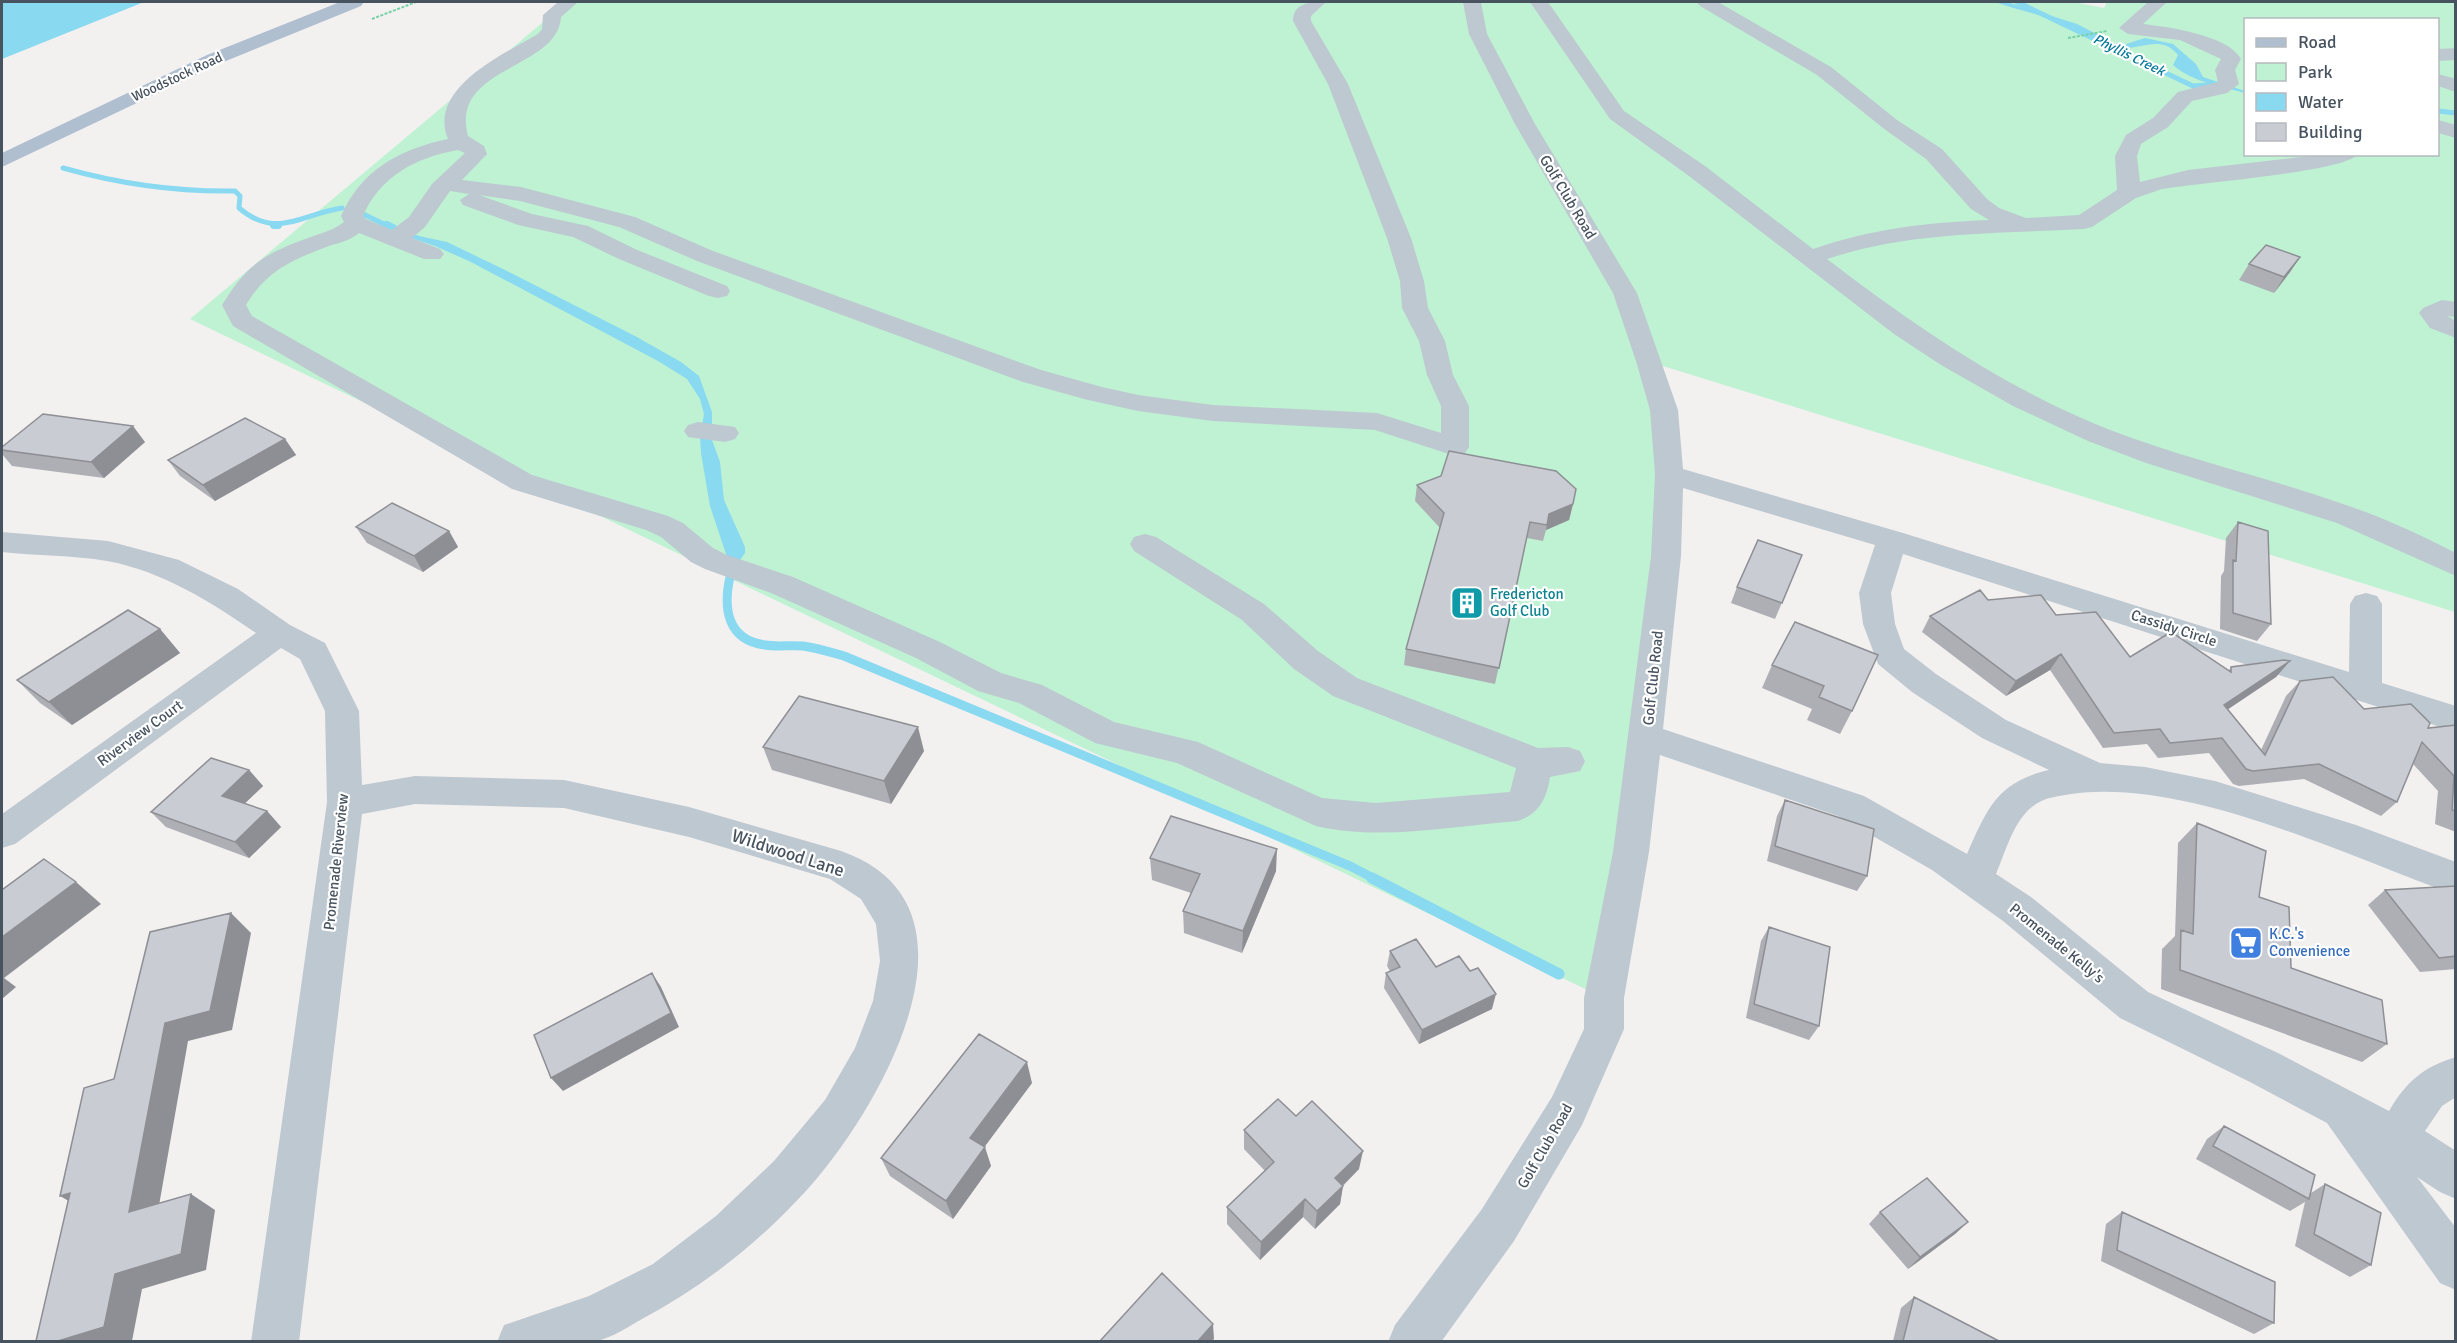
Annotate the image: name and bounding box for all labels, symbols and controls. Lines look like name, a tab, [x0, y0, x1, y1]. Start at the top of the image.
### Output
legend	[2244, 18, 2439, 156]
water label: Phyllis Creek	[2091, 30, 2169, 80]
text: Road	[2298, 31, 2337, 53]
street label: Woodstock Road	[129, 49, 225, 105]
text: Park	[2298, 61, 2333, 83]
text: Water	[2298, 91, 2344, 113]
text: Building	[2298, 121, 2362, 143]
street label: Golf Club Road	[1536, 152, 1600, 242]
building icon: Fredericton Golf Club	[1449, 585, 1485, 621]
place label: Fredericton Golf Club	[1490, 585, 1564, 620]
street label: Cassidy Circle	[2129, 606, 2219, 650]
street label: Golf Club Road	[1639, 630, 1667, 726]
street label: Riverview Court	[94, 696, 186, 770]
street label: Promenade Riverview	[320, 793, 352, 931]
street label: Wildwood Lane	[729, 824, 847, 882]
street label: Promenade Kelly's	[2006, 899, 2108, 987]
supermarket icon: K.C.'s Convenience	[2228, 925, 2264, 961]
place label: K.C.'s Convenience	[2269, 925, 2350, 960]
street label: Golf Club Road	[1513, 1100, 1577, 1192]

